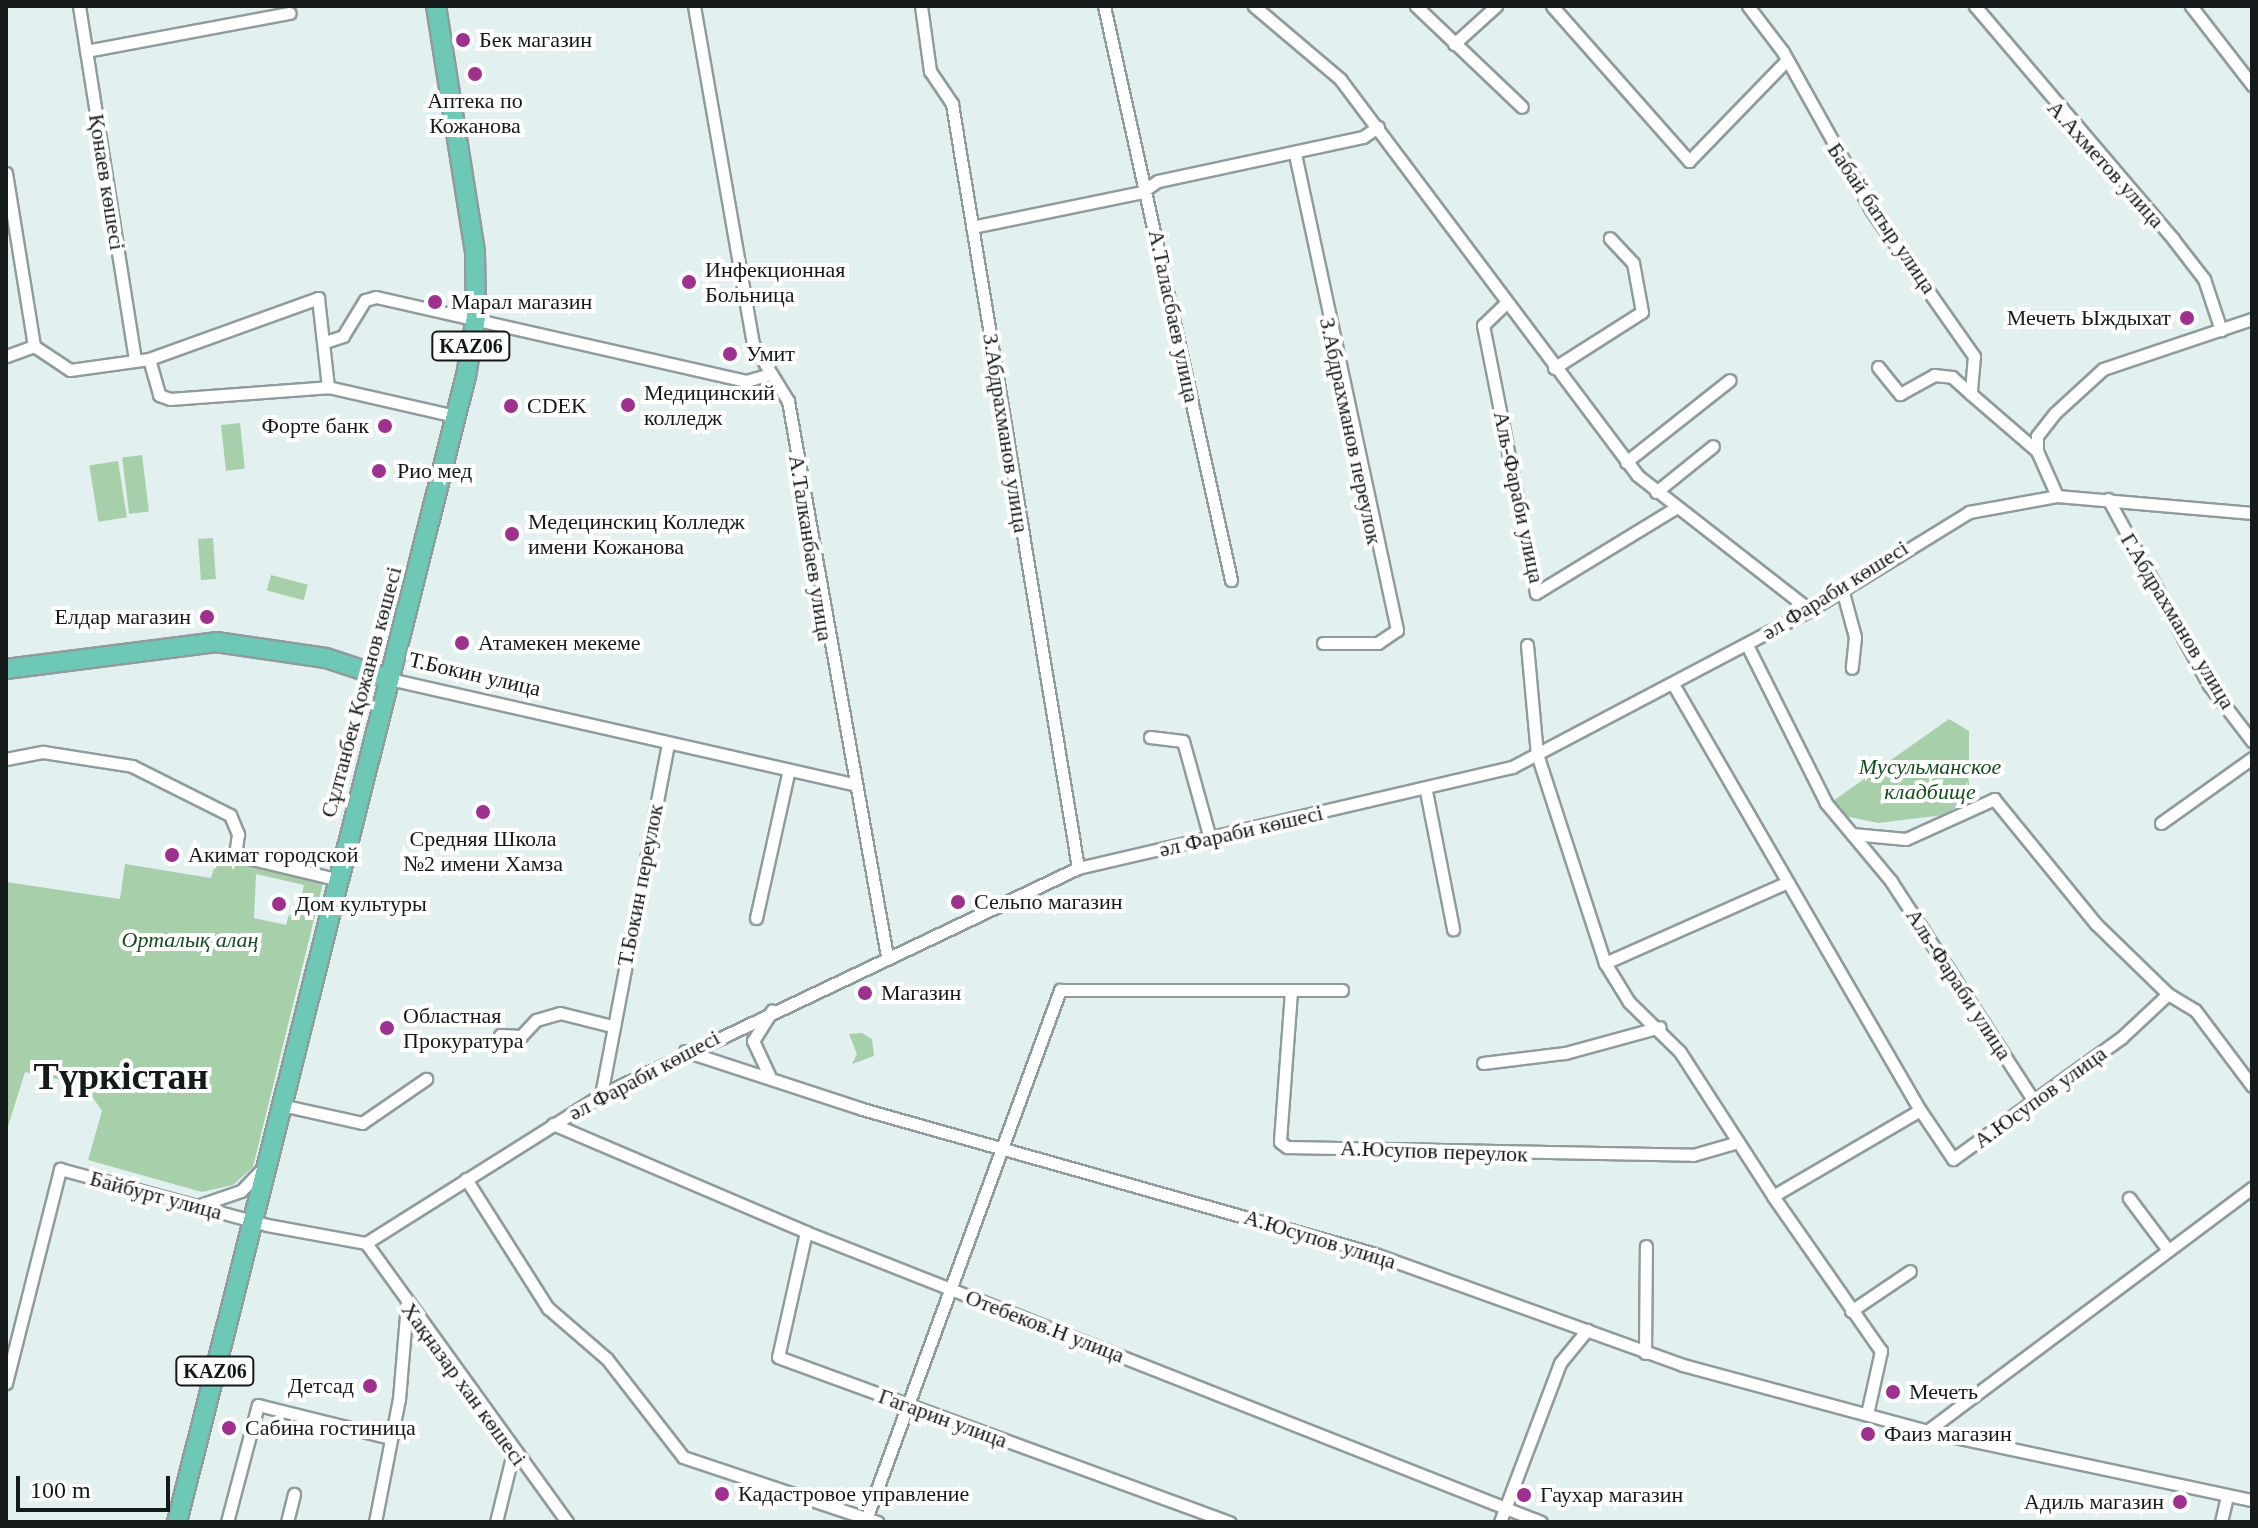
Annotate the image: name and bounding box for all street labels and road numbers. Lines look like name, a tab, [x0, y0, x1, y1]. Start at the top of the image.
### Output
street label: А.Ахметов улица	[2042, 95, 2170, 233]
street label: Қонаев көшесі	[83, 112, 131, 252]
street label: Бабай батыр улица	[1822, 138, 1942, 298]
street label: А.Таласбаев улица	[1143, 227, 1205, 405]
street label: З.Абдрахманов переулок	[1314, 315, 1388, 547]
road number: KАZ06	[431, 330, 511, 362]
street label: З.Абдрахманов улица	[977, 331, 1035, 535]
street label: Аль-Фараби улица	[1488, 409, 1550, 585]
street label: А.Талканбаев улица	[783, 453, 839, 643]
street label: Г.Абдрахманов улица	[2115, 528, 2241, 714]
street label: әл Фараби көшесі	[1757, 534, 1913, 646]
street label: Сұлтанбек Қожанов көшесі	[315, 564, 407, 820]
street label: Т.Бокин улица	[407, 646, 543, 702]
street label: әл Фараби көшесі	[1156, 799, 1326, 863]
street label: Т.Бокин переулок	[611, 802, 669, 968]
street label: Аль-Фараби улица	[1900, 903, 2018, 1065]
street label: әл Фараби көшесі	[564, 1024, 724, 1126]
street label: А.Юсупов улица	[1969, 1040, 2111, 1154]
street label: А.Юсупов переулок	[1340, 1135, 1528, 1167]
street label: Байбурт улица	[87, 1165, 225, 1225]
street label: А.Юсупов улица	[1241, 1203, 1399, 1275]
street label: Отебеков.Н улица	[962, 1284, 1128, 1368]
street label: Хақназар хан көшесі	[396, 1297, 532, 1471]
road number: KАZ06	[175, 1355, 255, 1387]
street label: Гагарин улица	[875, 1382, 1011, 1454]

